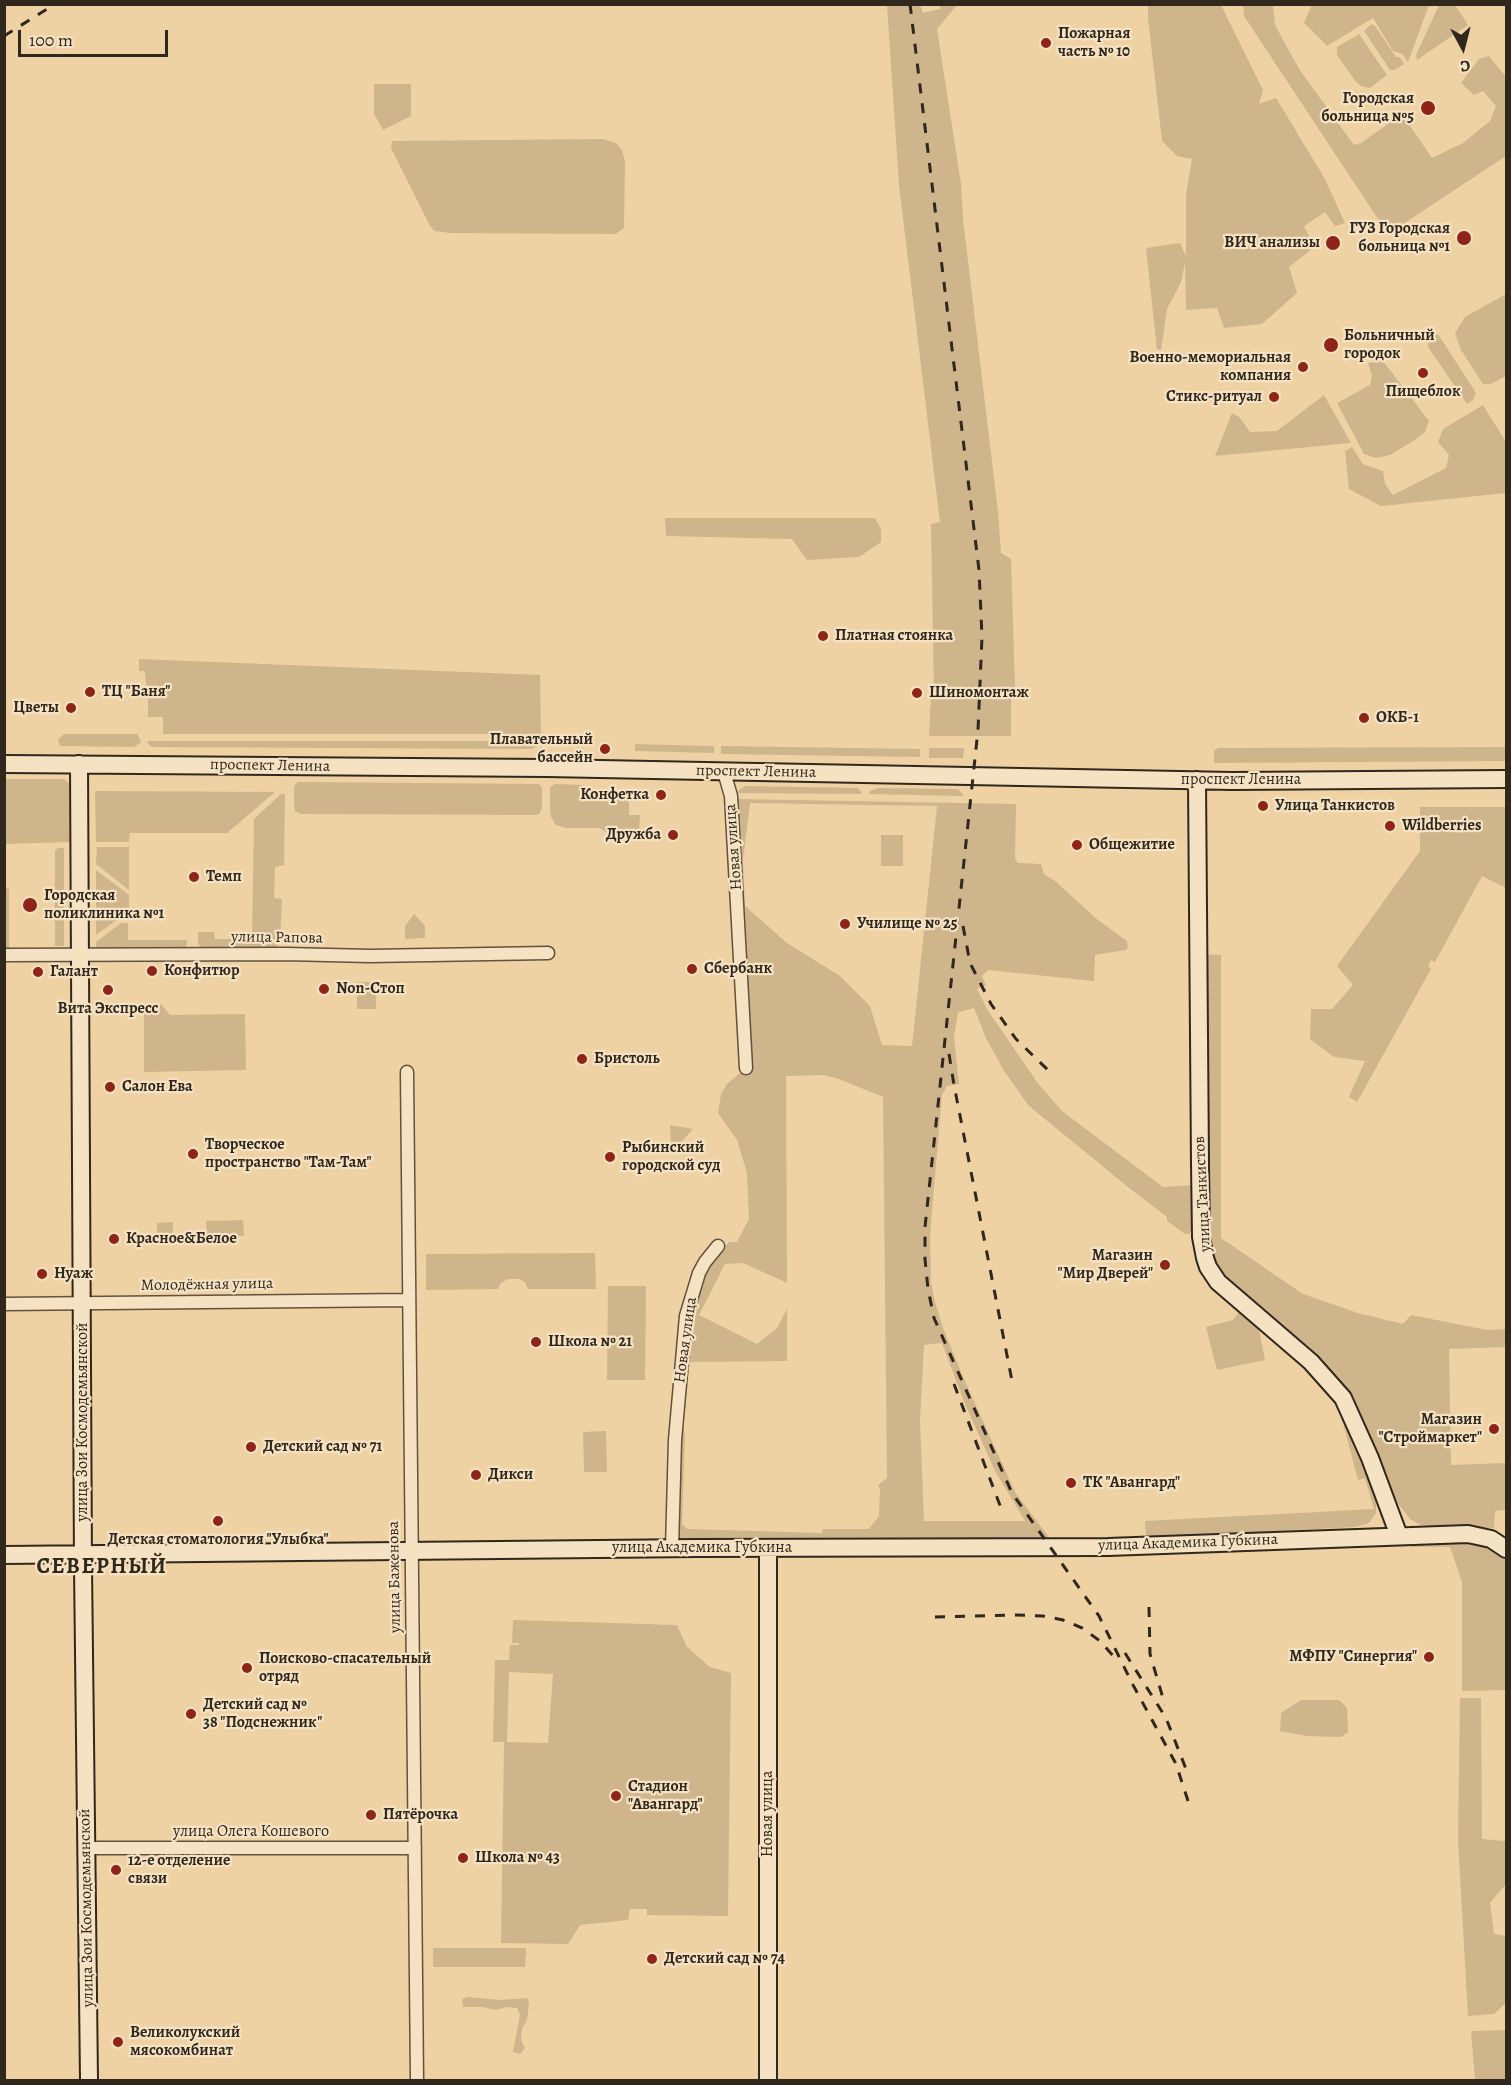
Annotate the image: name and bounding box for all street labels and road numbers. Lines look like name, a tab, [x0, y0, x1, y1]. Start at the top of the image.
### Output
street label: проспект Ленина	[210, 755, 330, 777]
street label: проспект Ленина	[696, 761, 816, 783]
street label: проспект Ленина	[1181, 770, 1301, 790]
street label: Новая улица	[721, 803, 747, 891]
street label: улица Рапова	[231, 928, 323, 948]
street label: улица Танкистов	[1190, 1136, 1216, 1252]
street label: Молодёжная улица	[141, 1274, 273, 1296]
street label: Новая улица	[670, 1296, 702, 1384]
street label: улица Зои Космодемьянской	[73, 1323, 93, 1521]
street label: улица Баженова	[384, 1521, 406, 1633]
street label: улица Академика Губкина	[1098, 1530, 1278, 1556]
street label: улица Академика Губкина	[612, 1538, 792, 1558]
street label: Новая улица	[758, 1771, 778, 1857]
street label: улица Зои Космодемьянской	[76, 1808, 98, 2008]
street label: улица Олега Кошевого	[173, 1822, 329, 1842]

